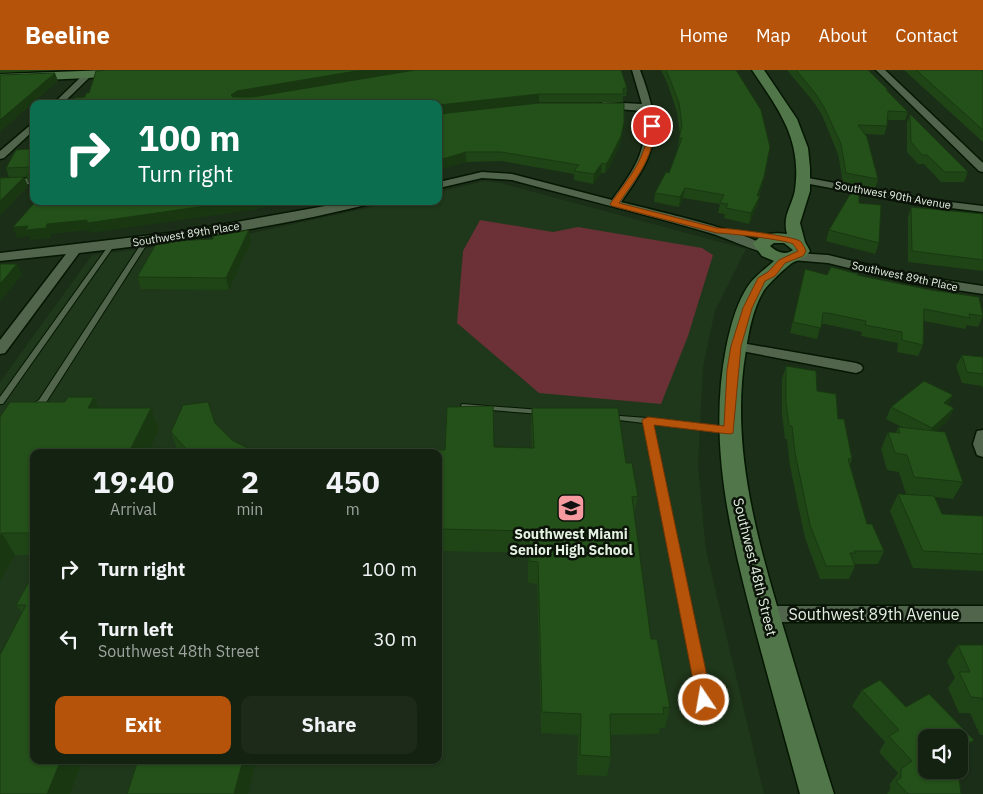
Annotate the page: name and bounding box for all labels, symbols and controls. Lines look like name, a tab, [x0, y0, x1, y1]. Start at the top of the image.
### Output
text: Beeline	[25, 19, 110, 51]
text: Home	[680, 24, 728, 47]
text: Map	[756, 24, 791, 47]
text: About	[819, 24, 867, 47]
text: Contact	[895, 24, 958, 47]
pin	[631, 105, 673, 147]
icon: arrive	[638, 112, 666, 140]
text: 100 m	[138, 115, 241, 161]
icon: right	[55, 120, 120, 185]
text: Turn right	[138, 159, 233, 188]
street label: Southwest 90th Avenue	[834, 178, 952, 212]
street label: Southwest 89th Place	[132, 219, 240, 249]
street label: Southwest 89th Place	[851, 258, 959, 294]
text: 19:40	[92, 462, 174, 501]
text: 2	[241, 462, 259, 501]
text: 450	[326, 462, 380, 501]
school or university icon: Southwest Miami Senior High School	[556, 493, 586, 523]
street label: Southwest 48th Street	[729, 496, 781, 638]
text: Arrival	[110, 499, 157, 519]
text: min	[236, 499, 263, 519]
text: m	[346, 499, 360, 519]
place label: Southwest Miami Senior High School	[509, 525, 633, 559]
icon: right	[55, 555, 83, 583]
text: Turn right	[98, 557, 185, 581]
text: 100 m	[362, 557, 417, 581]
street label: Southwest 89th Avenue	[788, 604, 960, 624]
text: Turn left	[98, 617, 174, 641]
icon: left	[55, 625, 83, 653]
text: 30 m	[373, 627, 417, 651]
text: Southwest 48th Street	[98, 641, 260, 661]
position arrow	[677, 673, 729, 725]
button: Exit	[55, 696, 231, 754]
button: Share	[241, 696, 417, 754]
map controls	[918, 729, 968, 779]
button: sound	[918, 729, 968, 779]

